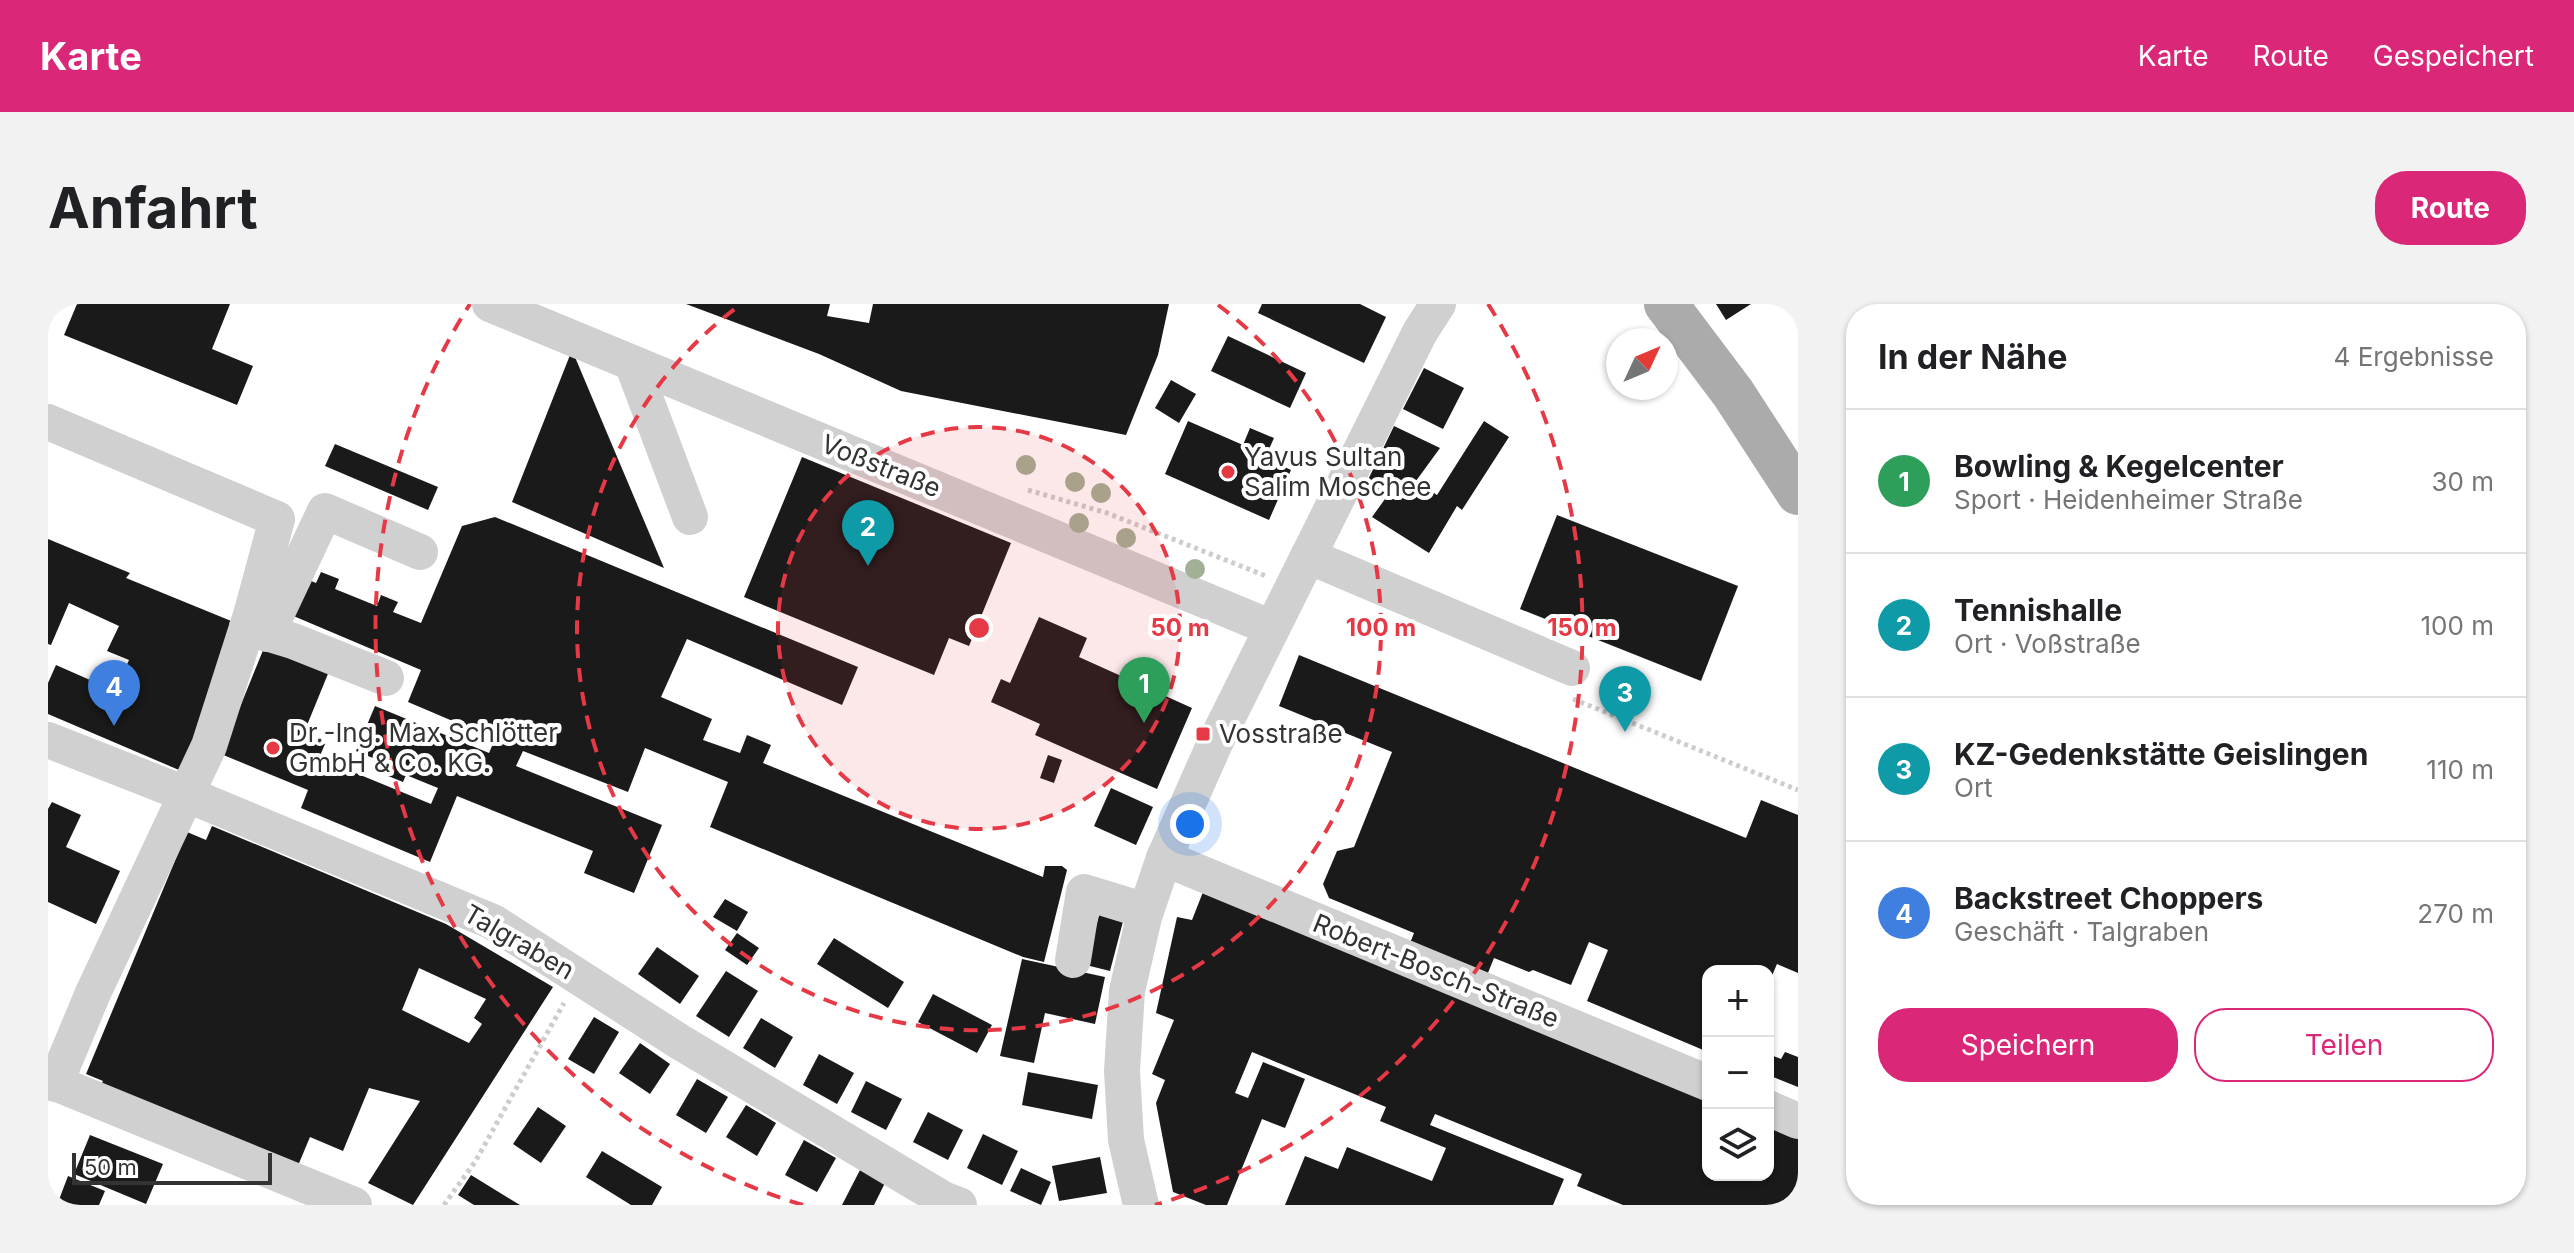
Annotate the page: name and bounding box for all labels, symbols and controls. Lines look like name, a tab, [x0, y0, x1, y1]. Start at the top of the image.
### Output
text: Karte	[40, 33, 142, 79]
text: Karte	[2138, 39, 2209, 73]
text: Route	[2253, 39, 2329, 73]
text: Gespeichert	[2373, 39, 2534, 73]
button: Route	[2375, 171, 2526, 245]
text: Anfahrt	[48, 174, 258, 242]
north arrow	[1606, 328, 1678, 400]
text: In der Nähe	[1878, 336, 2067, 377]
text: 4 Ergebnisse	[2334, 341, 2494, 372]
street label: Voßstraße	[817, 428, 945, 504]
place label: Yavus Sultan Salim Moschee	[1244, 441, 1431, 502]
text: Bowling & Kegelcenter	[1954, 448, 2284, 484]
marker: Yavus Sultan Salim Moschee	[1219, 463, 1237, 481]
text: 1	[1898, 466, 1910, 497]
text: 30 m	[2431, 466, 2494, 497]
text: Sport · Heidenheimer Straße	[1954, 484, 2303, 515]
pin: 2	[842, 500, 894, 566]
text: Tennishalle	[1954, 592, 2122, 628]
text: 2	[1896, 610, 1912, 641]
text: 100 m	[2421, 610, 2494, 641]
text: 50 m	[1150, 613, 1210, 642]
text: 100 m	[1346, 613, 1416, 642]
text: 150 m	[1547, 613, 1617, 642]
centre of rings	[965, 614, 993, 642]
text: Ort · Voßstraße	[1954, 628, 2141, 659]
pin: 1	[1118, 657, 1170, 723]
pin: 4	[88, 660, 140, 726]
pin: 3	[1599, 666, 1651, 732]
place label: Dr.-Ing. Max Schlötter GmbH & Co. KG.	[289, 717, 558, 778]
place label: Vosstraße	[1219, 718, 1343, 749]
marker: Vosstraße	[1194, 725, 1212, 743]
text: KZ-Gedenkstätte Geislingen	[1954, 736, 2368, 772]
marker: Dr.-Ing. Max Schlötter GmbH & Co. KG.	[264, 739, 282, 757]
text: 3	[1896, 754, 1912, 785]
text: 110 m	[2426, 754, 2494, 785]
text: Ort	[1954, 772, 1993, 803]
your location	[1170, 804, 1210, 844]
text: Backstreet Choppers	[1954, 880, 2263, 916]
street label: Talgraben	[458, 898, 580, 986]
text: 4	[1895, 898, 1913, 929]
text: 270 m	[2417, 898, 2494, 929]
street label: Robert-Bosch-Straße	[1309, 907, 1564, 1034]
text: Geschäft · Talgraben	[1954, 916, 2209, 947]
map controls	[1702, 965, 1774, 1181]
button: +	[1702, 965, 1774, 1037]
button: Speichern	[1878, 1008, 2178, 1082]
button: Teilen	[2194, 1008, 2494, 1082]
button: −	[1702, 1037, 1774, 1109]
button: layers	[1702, 1109, 1774, 1181]
scale bar	[72, 1149, 272, 1185]
text: 50 m	[84, 1154, 137, 1180]

